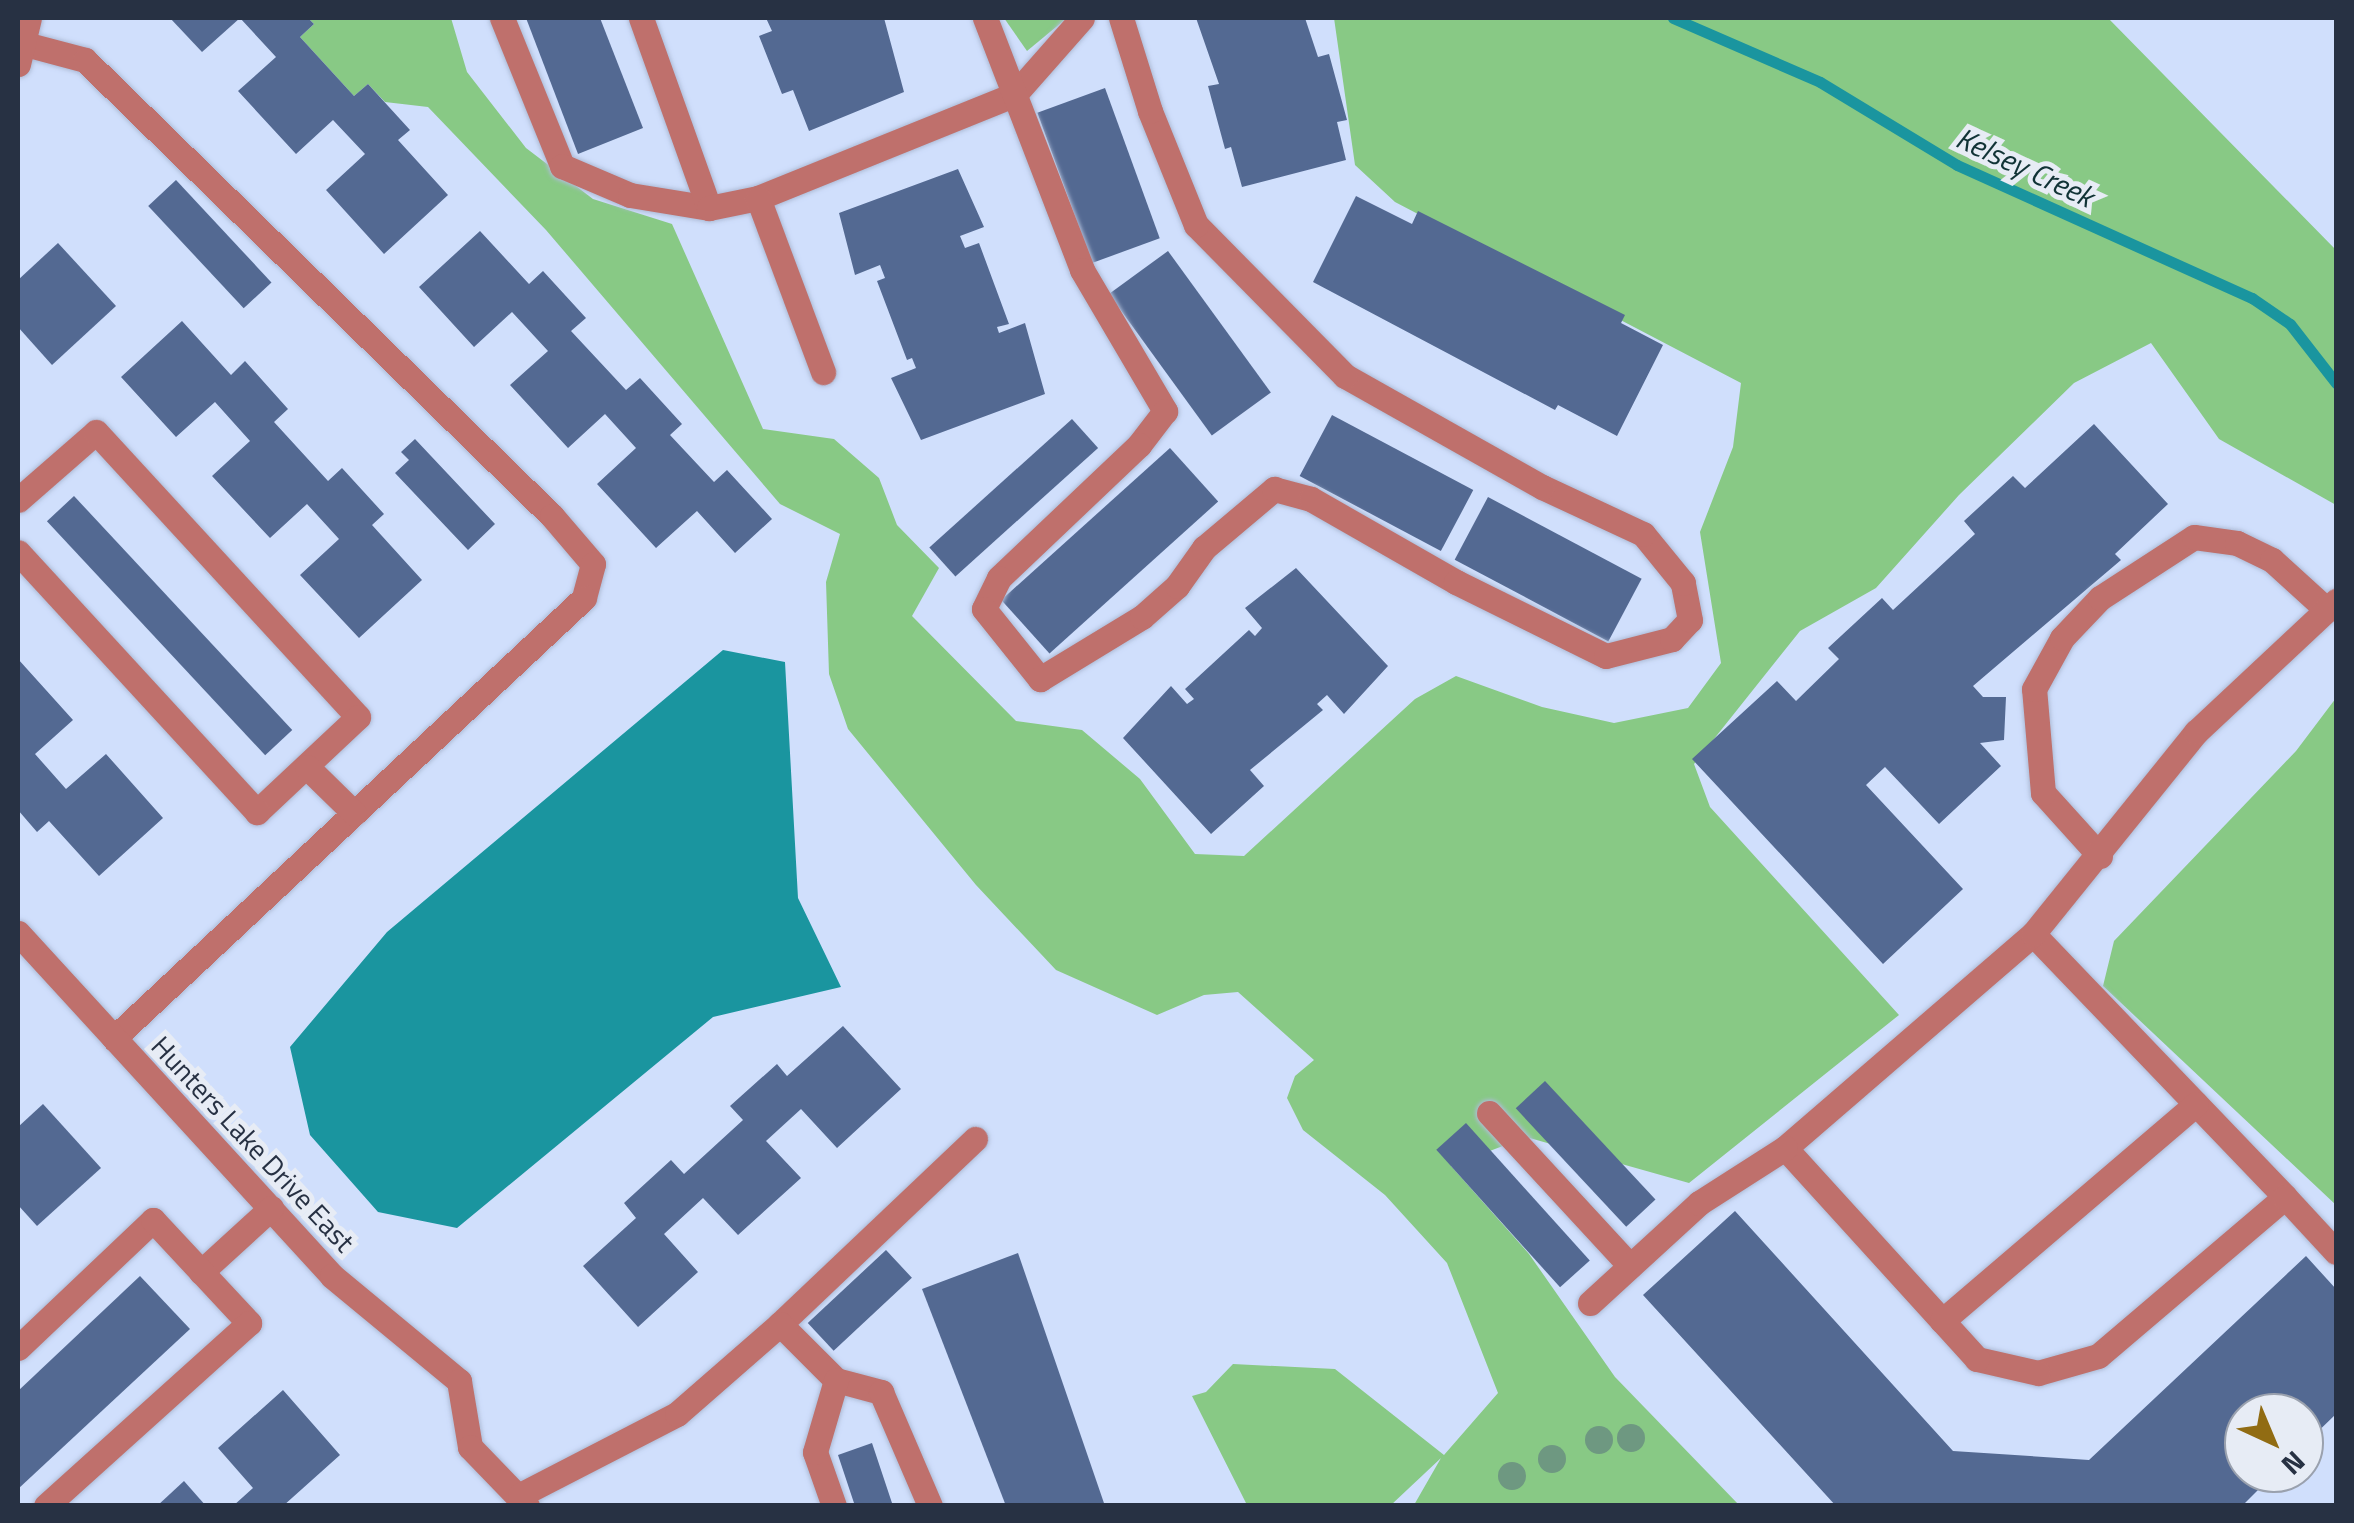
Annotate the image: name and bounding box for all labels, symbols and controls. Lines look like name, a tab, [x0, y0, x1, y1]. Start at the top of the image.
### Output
water label: Kelsey Creek	[1951, 120, 2099, 214]
street label: Hunters Lake Drive East	[145, 1029, 361, 1259]
north arrow	[2224, 1393, 2324, 1493]
text: N	[2272, 1441, 2316, 1486]

